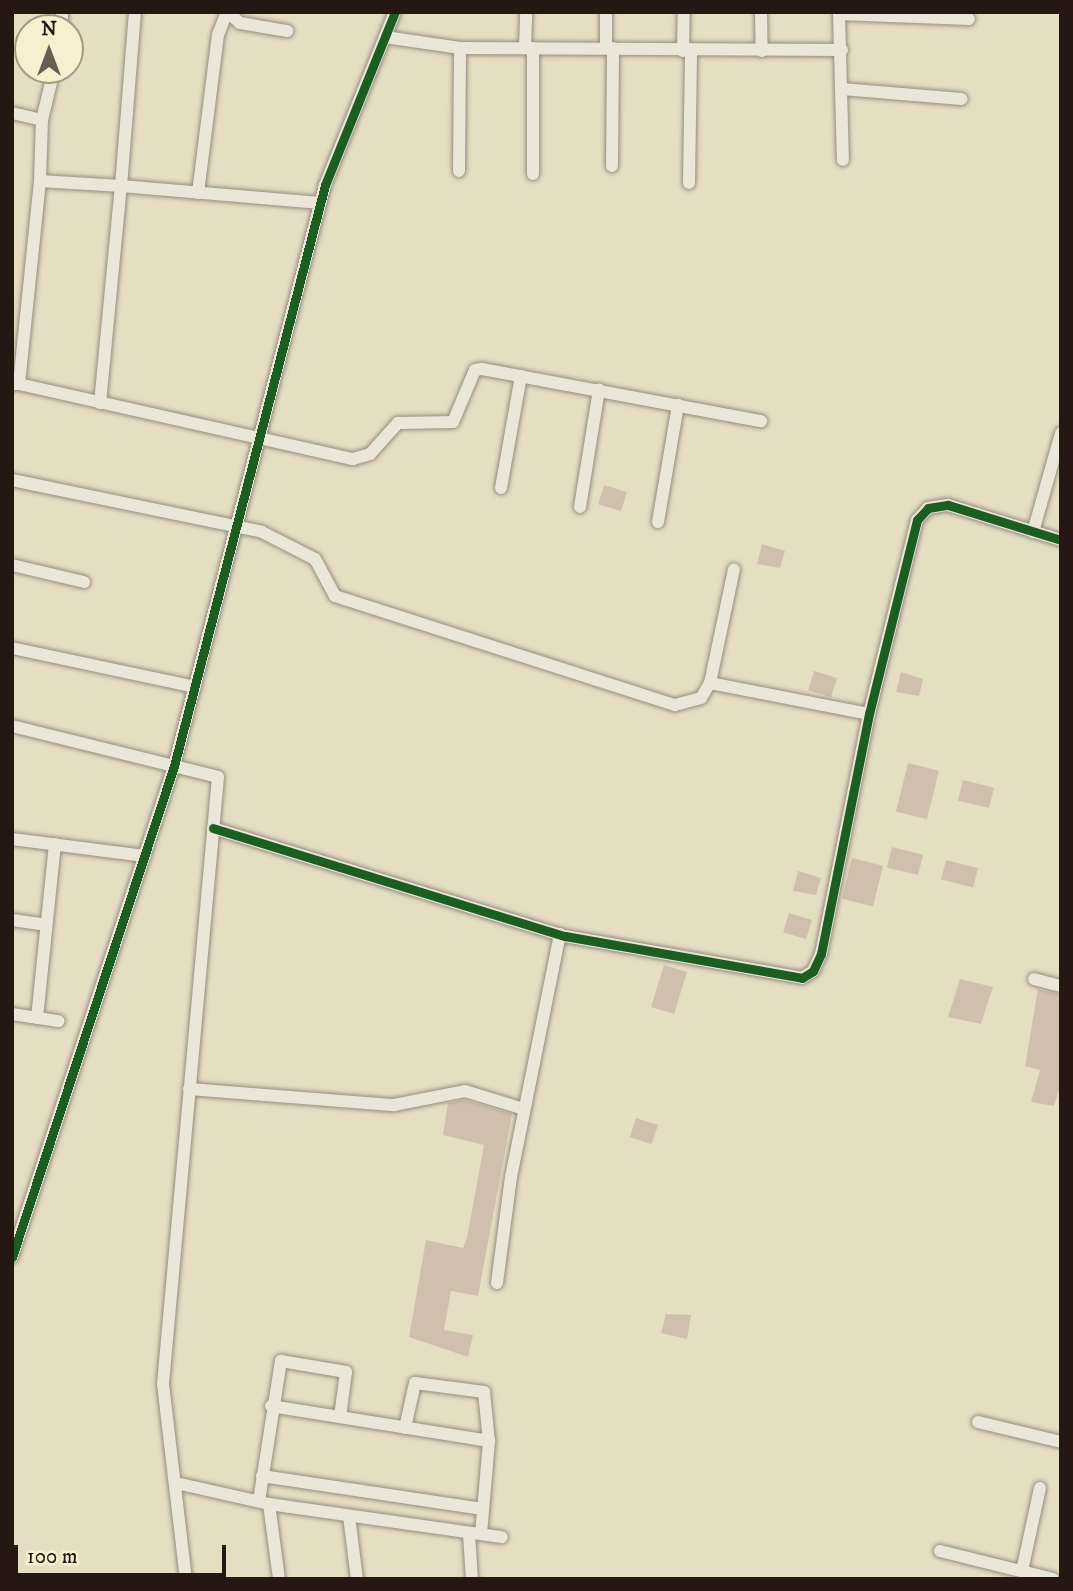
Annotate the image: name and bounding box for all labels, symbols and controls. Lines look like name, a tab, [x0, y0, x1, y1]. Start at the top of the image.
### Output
north arrow	[14, 14, 84, 84]
text: N	[41, 18, 57, 41]
scale bar	[18, 1532, 229, 1576]
text: 100 m	[27, 1544, 78, 1570]

